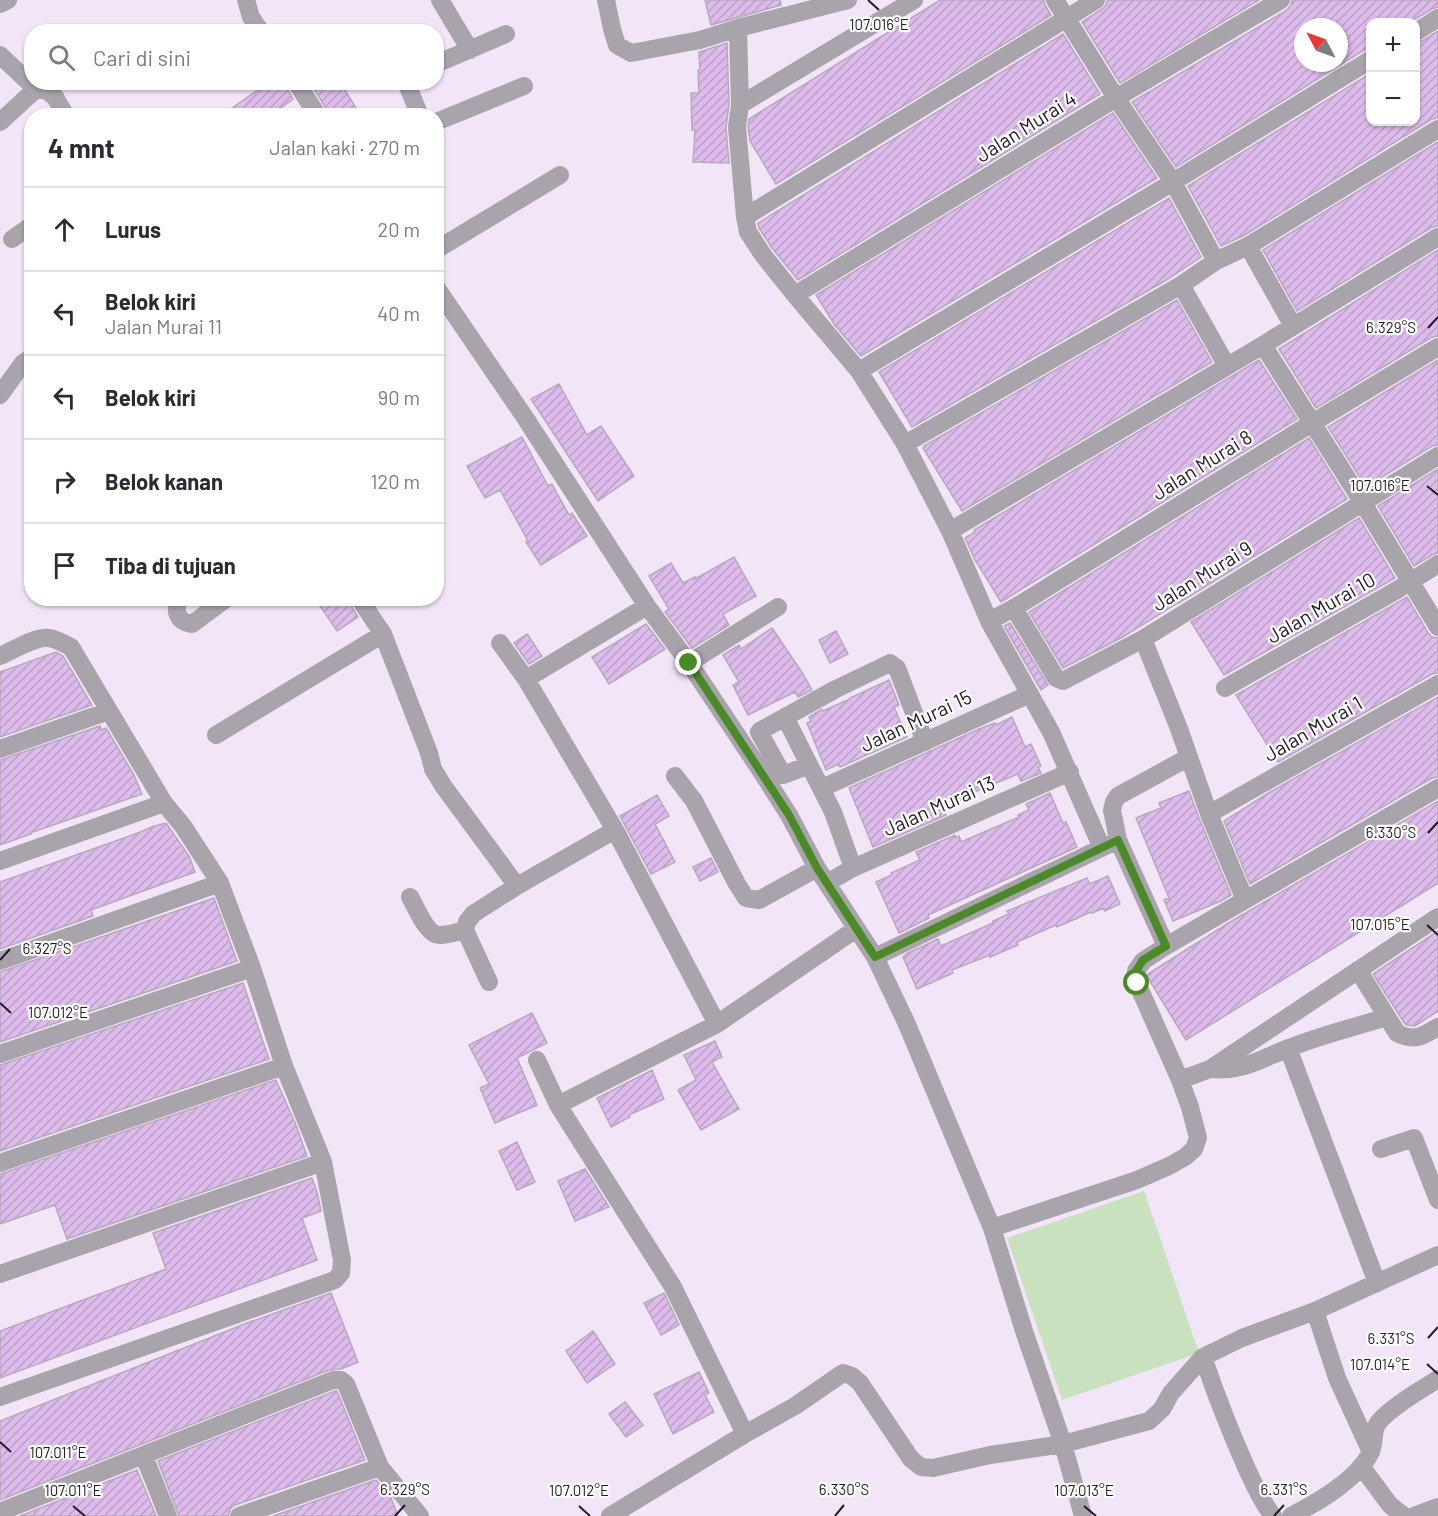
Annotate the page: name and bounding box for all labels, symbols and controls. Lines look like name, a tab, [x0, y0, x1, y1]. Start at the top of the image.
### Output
text: 107.016°E	[849, 15, 909, 33]
north arrow	[1294, 18, 1348, 72]
map controls	[1366, 18, 1420, 126]
button: +	[1366, 18, 1420, 72]
search box	[24, 24, 444, 90]
icon: search	[45, 41, 78, 74]
text: Cari di sini	[93, 44, 191, 70]
button: −	[1366, 72, 1420, 126]
street label: Jalan Murai 4	[971, 86, 1080, 167]
text: 4 mnt	[48, 132, 115, 163]
text: Jalan kaki · 270 m	[269, 135, 420, 159]
icon: ahead	[48, 213, 81, 246]
text: Lurus	[105, 216, 161, 242]
text: 20 m	[377, 217, 420, 241]
text: Belok kiri	[105, 288, 196, 314]
icon: left	[48, 297, 81, 330]
text: 40 m	[377, 301, 420, 325]
text: Jalan Murai 11	[105, 314, 222, 338]
text: 6.329°S	[1366, 318, 1416, 336]
icon: left	[48, 381, 81, 414]
text: Belok kiri	[105, 384, 196, 410]
text: 90 m	[378, 385, 420, 409]
street label: Jalan Murai 8	[1147, 424, 1256, 504]
icon: right	[48, 465, 81, 498]
text: Belok kanan	[105, 468, 223, 494]
text: 120 m	[370, 469, 420, 493]
text: 107.016°E	[1350, 476, 1410, 494]
street label: Jalan Murai 9	[1147, 535, 1256, 615]
icon: arrive	[48, 549, 81, 582]
text: Tiba di tujuan	[105, 552, 236, 578]
street label: Jalan Murai 10	[1262, 566, 1379, 648]
route end	[675, 649, 701, 675]
street label: Jalan Murai 15	[856, 684, 975, 756]
street label: Jalan Murai 1	[1259, 690, 1366, 766]
street label: Jalan Murai 13	[879, 770, 998, 841]
text: 6.330°S	[1366, 823, 1416, 841]
text: 107.015°E	[1350, 915, 1410, 933]
text: 6.327°S	[22, 939, 72, 957]
route start	[1123, 969, 1149, 995]
text: 107.012°E	[28, 1003, 88, 1021]
text: 6.331°S	[1368, 1329, 1414, 1347]
text: 107.014°E	[1350, 1355, 1410, 1373]
text: 107.011°E	[29, 1443, 87, 1461]
text: 6.329°S	[380, 1480, 430, 1498]
text: 6.330°S	[819, 1480, 869, 1498]
text: 6.331°S	[1261, 1480, 1307, 1498]
text: 107.011°E	[44, 1481, 102, 1499]
text: 107.012°E	[549, 1481, 609, 1499]
text: 107.013°E	[1054, 1481, 1114, 1499]

